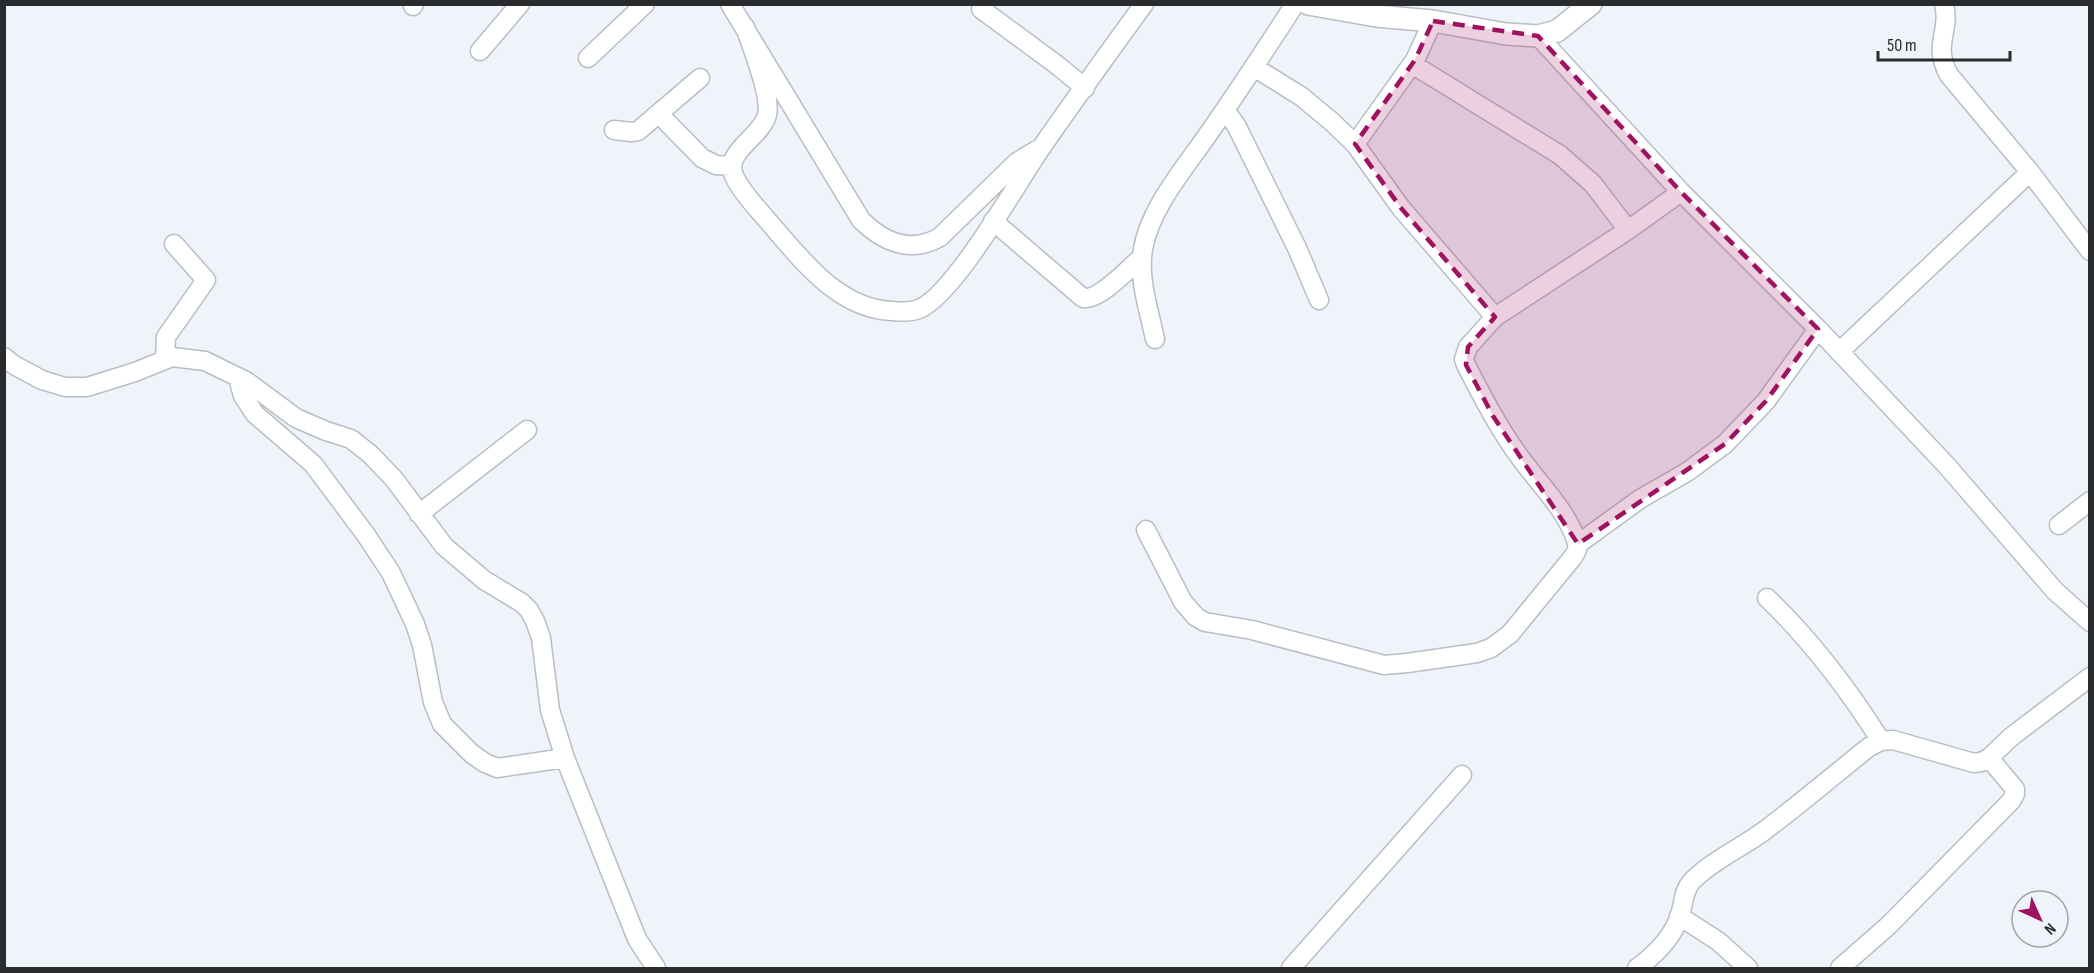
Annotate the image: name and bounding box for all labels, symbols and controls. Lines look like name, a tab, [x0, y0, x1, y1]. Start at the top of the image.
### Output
scale bar	[1878, 24, 2010, 62]
text: 50 m	[1887, 35, 1917, 56]
north arrow	[2010, 889, 2070, 949]
text: N	[2040, 919, 2059, 938]

